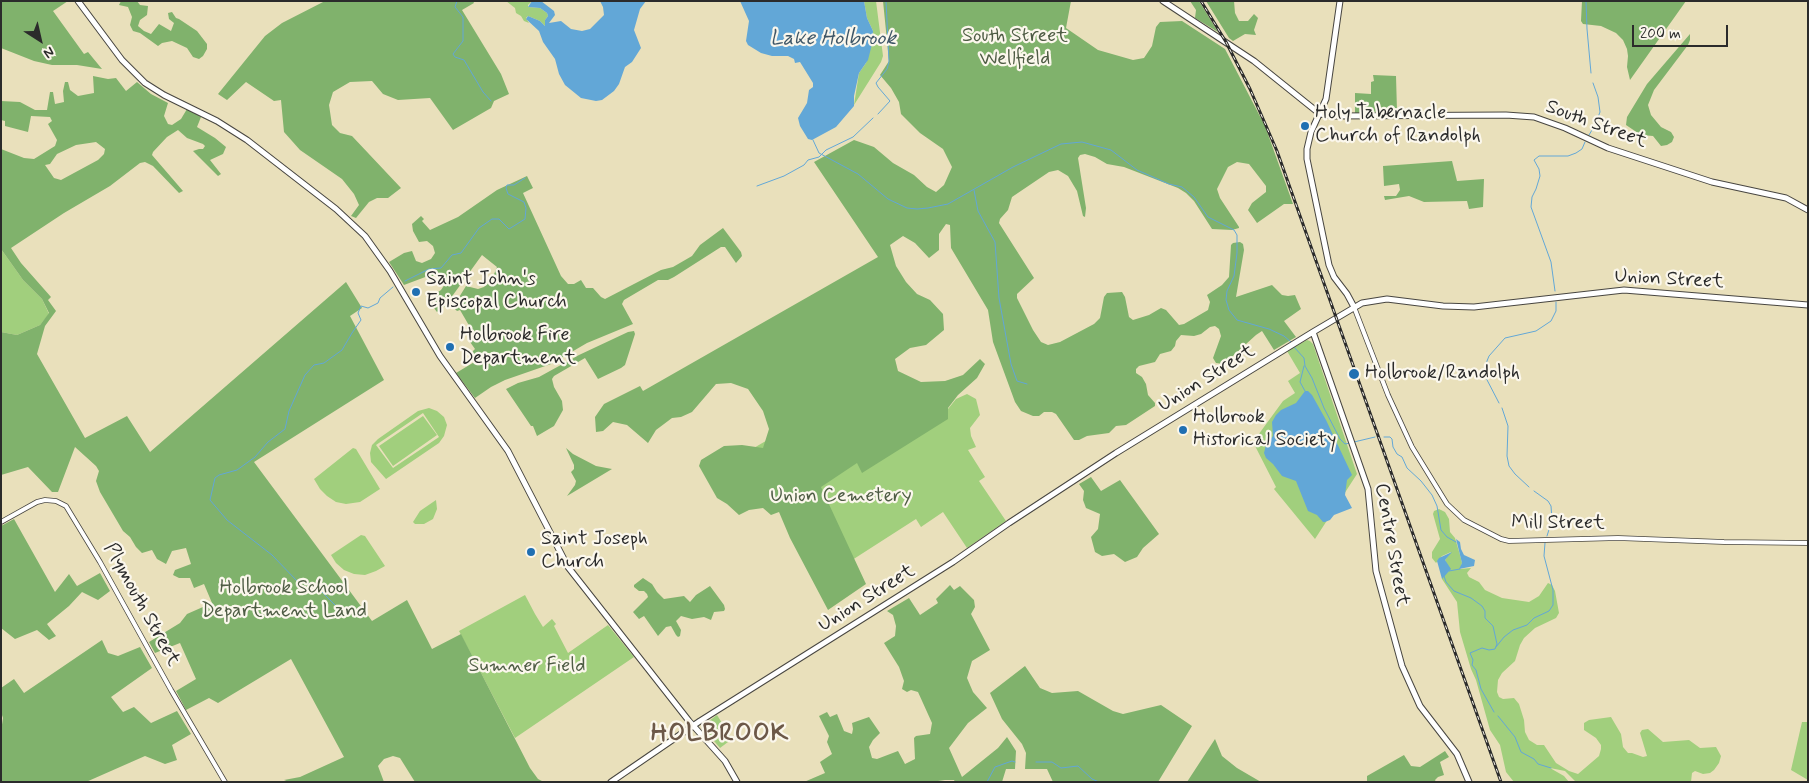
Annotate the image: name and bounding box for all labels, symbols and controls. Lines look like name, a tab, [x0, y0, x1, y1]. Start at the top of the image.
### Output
north arrow	[15, 15, 65, 65]
scale bar	[1634, 15, 1730, 47]
text: 200 m	[1640, 24, 1681, 44]
park label: South Street Wellfield	[962, 25, 1068, 72]
water label: Lake Holbrook	[770, 27, 896, 53]
text: N	[40, 42, 58, 62]
street label: South Street	[1542, 96, 1650, 154]
place label: Holy Tabernacle Church of Randolph	[1315, 102, 1481, 149]
marker: Holy Tabernacle Church of Randolph	[1299, 120, 1311, 132]
street label: Union Street	[1614, 265, 1724, 295]
place label: Saint John's Episcopal Church	[426, 268, 567, 315]
marker: Saint John's Episcopal Church	[410, 286, 422, 298]
place label: Holbrook Fire Department	[460, 324, 576, 371]
street label: Union Street	[1154, 340, 1260, 418]
marker: Holbrook Fire Department	[444, 341, 456, 353]
place label: Holbrook/Randolph	[1365, 362, 1520, 386]
marker: Holbrook/Randolph	[1347, 367, 1361, 381]
place label: Holbrook Historical Society	[1193, 406, 1336, 453]
marker: Holbrook Historical Society	[1177, 424, 1189, 436]
street label: Centre Street	[1368, 482, 1414, 608]
park label: Union Cemetery	[770, 485, 912, 509]
street label: Mill Street	[1511, 512, 1605, 536]
place label: Saint Joseph Church	[541, 528, 648, 575]
street label: Plymouth Street	[97, 539, 185, 671]
marker: Saint Joseph Church	[525, 546, 537, 558]
street label: Union Street	[814, 560, 920, 638]
park label: Holbrook School Department Land	[201, 577, 367, 624]
park label: Sumner Field	[468, 655, 586, 679]
district label: HOLBROOK	[652, 720, 788, 750]

